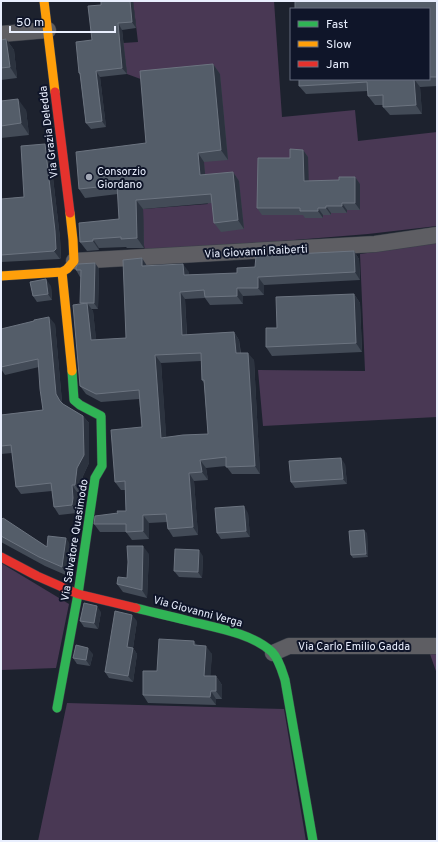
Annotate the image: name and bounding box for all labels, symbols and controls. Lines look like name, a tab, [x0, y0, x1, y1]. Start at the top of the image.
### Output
scale bar	[10, 8, 115, 34]
legend	[290, 8, 430, 80]
text: 50 m	[16, 15, 44, 31]
text: Fast	[326, 17, 348, 33]
text: Slow	[326, 37, 352, 53]
text: Jam	[326, 57, 349, 73]
street label: Via Grazia Deledda	[36, 85, 62, 179]
place label: Consorzio Giordano	[97, 165, 146, 192]
marker: Consorzio Giordano	[84, 172, 94, 182]
street label: Via Giovanni Raiberti	[204, 242, 308, 262]
street label: Via Salvatore Quasimodo	[58, 478, 92, 602]
street label: Via Giovanni Verga	[152, 593, 244, 631]
street label: Via Carlo Emilio Gadda	[298, 640, 410, 654]

